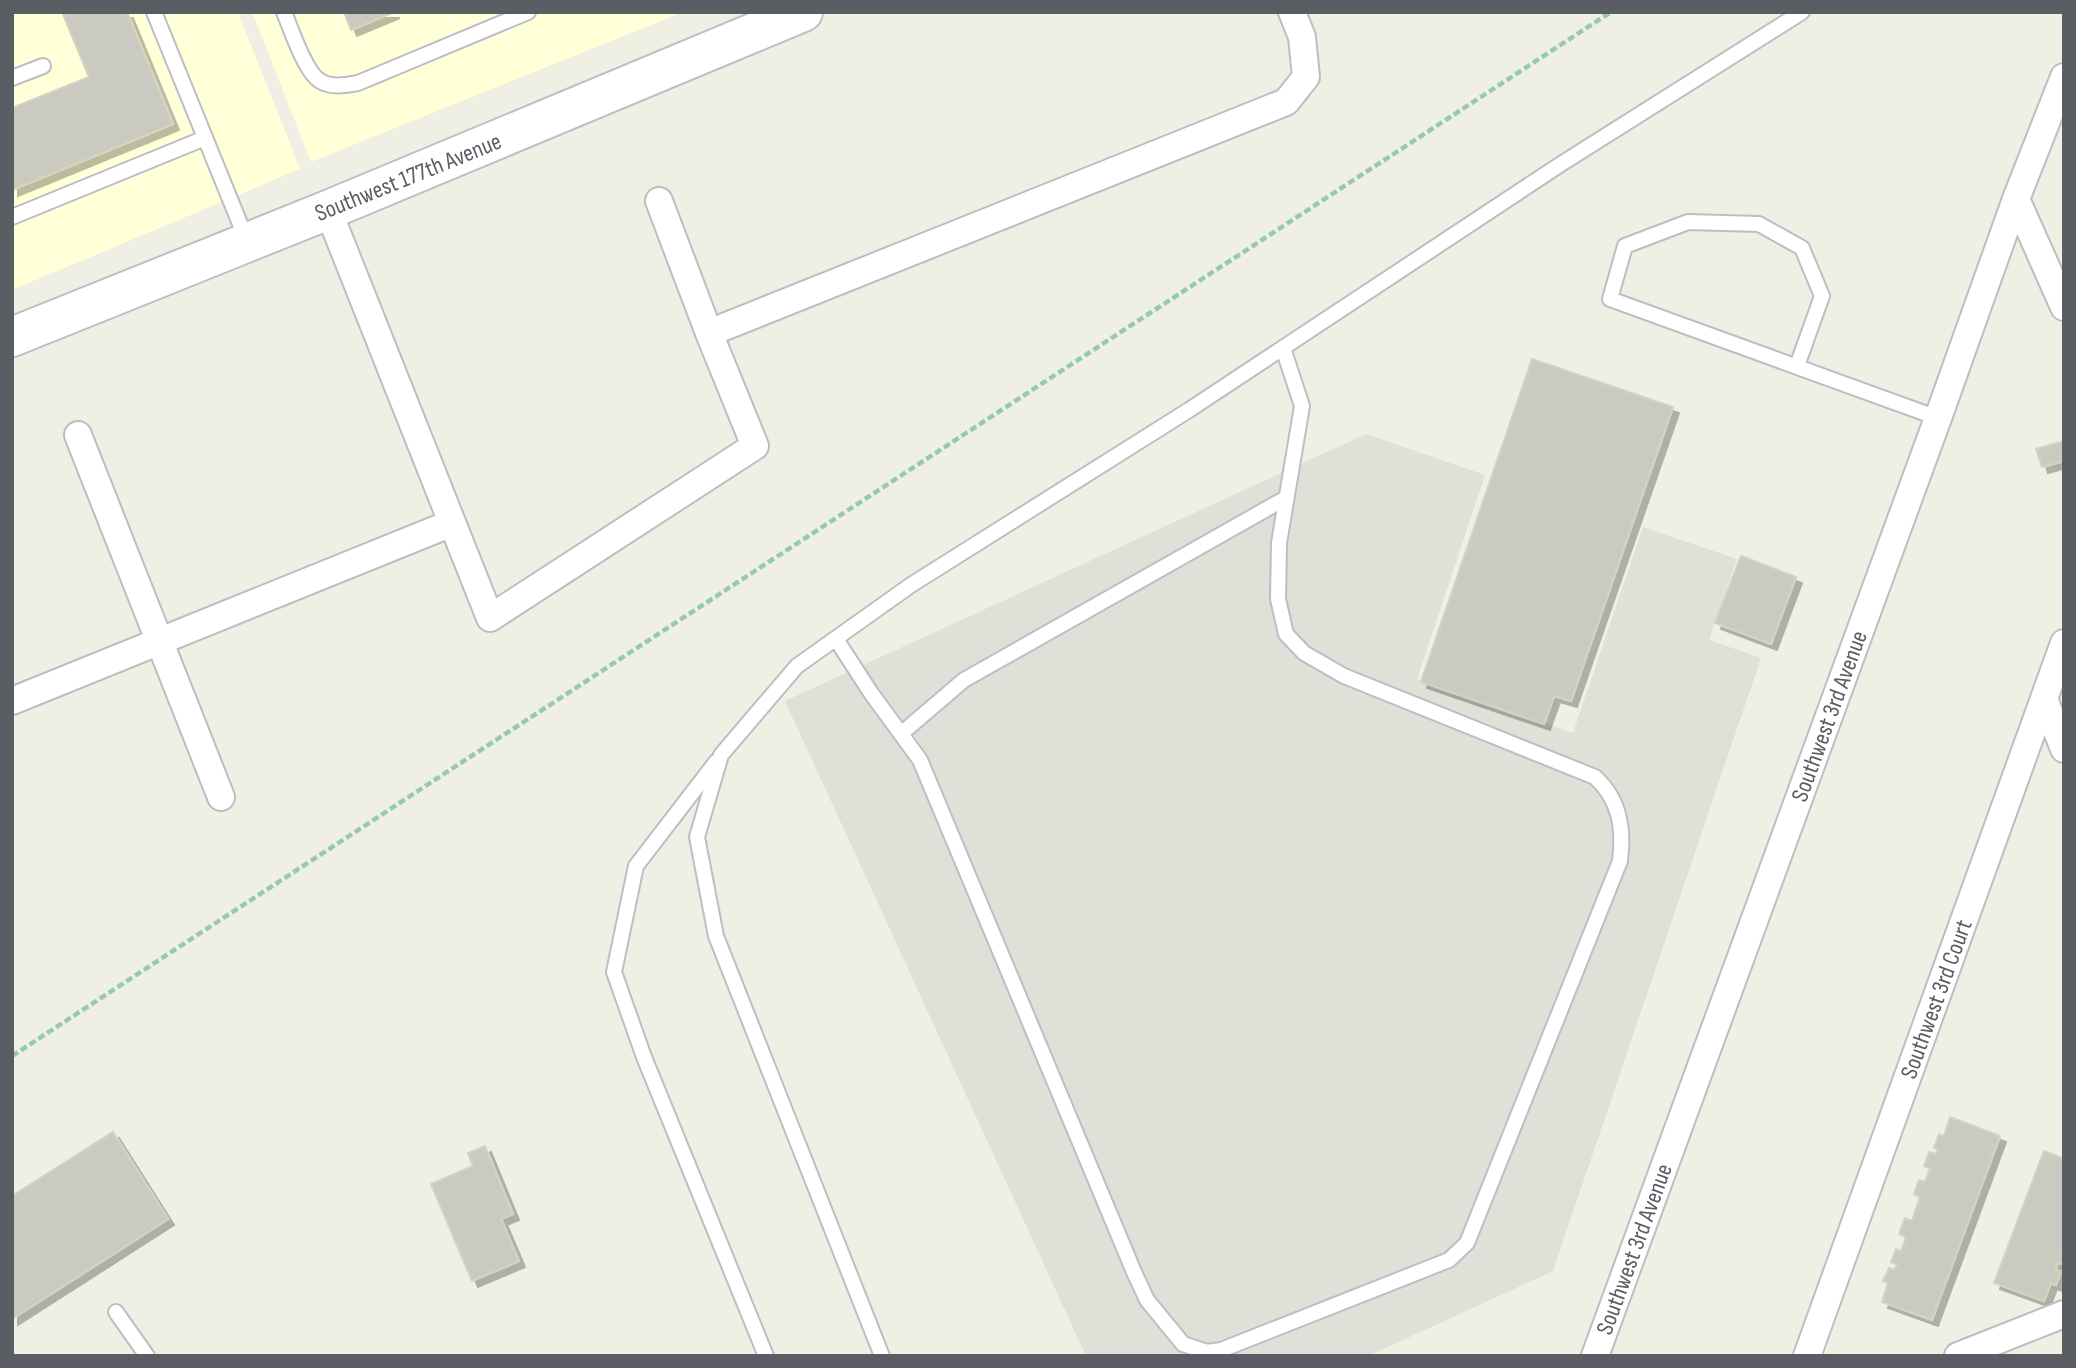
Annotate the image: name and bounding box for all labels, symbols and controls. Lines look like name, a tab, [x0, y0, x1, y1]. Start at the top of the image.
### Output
street label: Southwest 177th Avenue	[311, 127, 506, 228]
street label: Southwest 3rd Avenue	[1785, 627, 1874, 806]
street label: Southwest 3rd Court	[1894, 916, 1979, 1083]
street label: Southwest 3rd Avenue	[1590, 1160, 1679, 1339]

